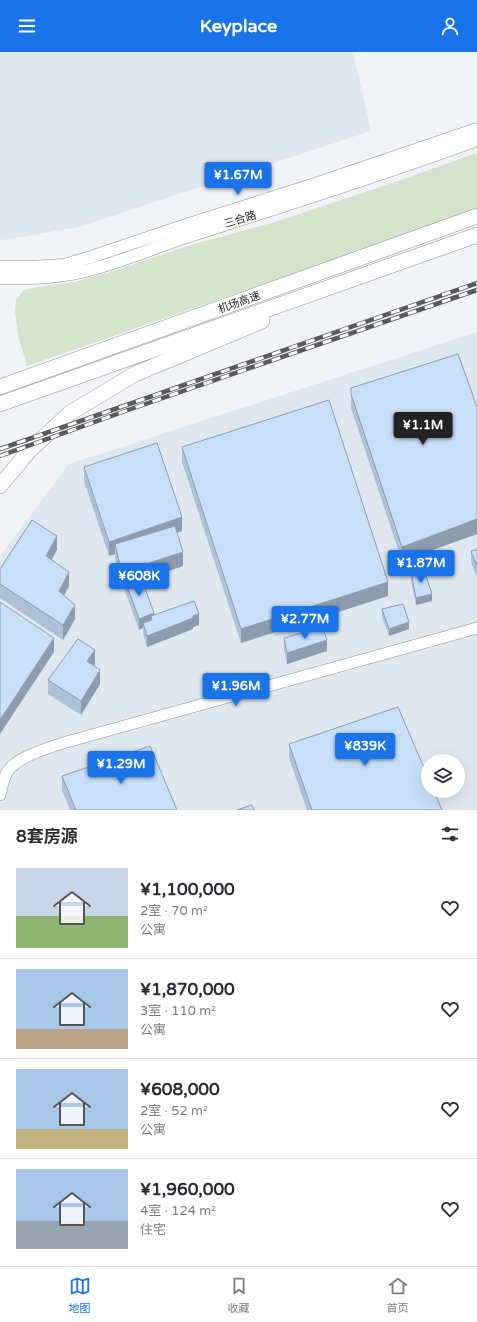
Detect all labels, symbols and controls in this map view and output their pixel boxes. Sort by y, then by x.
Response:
icon: menu [16,15,38,37]
text: Keyplace [200,15,277,37]
icon: person [439,15,461,37]
pin: ¥1.67M [205,162,271,196]
text: ¥1.67M [214,167,262,183]
street label: 三合路 [222,208,258,231]
street label: 机场高速 [216,289,262,316]
pin: ¥1.1M [395,412,451,446]
text: ¥1.1M [403,417,443,433]
pin: ¥1.87M [388,550,454,584]
text: ¥1.87M [397,555,445,571]
pin: ¥608K [111,563,167,597]
text: ¥608K [118,568,160,584]
pin: ¥2.77M [272,606,338,640]
text: ¥2.77M [281,611,329,627]
pin: ¥1.96M [203,673,269,707]
text: ¥1.96M [212,678,260,694]
pin: ¥839K [337,733,393,767]
text: ¥839K [344,738,386,754]
pin: ¥1.29M [88,751,154,785]
map controls [421,754,465,798]
button: layers [421,754,465,798]
text: ¥1.29M [97,756,145,772]
icon: filters [439,823,461,845]
text: 8套房源 [16,826,78,847]
text: ¥1,100,000 [140,879,235,900]
icon: home [48,884,96,932]
icon: heart [439,897,461,919]
text: 2室 · 70 m² [140,903,208,919]
text: 公寓 [140,922,166,938]
text: ¥1,870,000 [140,979,235,1000]
icon: home [48,985,96,1033]
icon: heart [439,998,461,1020]
text: 3室 · 110 m² [140,1003,216,1019]
text: 公寓 [140,1022,166,1038]
text: ¥608,000 [140,1079,220,1100]
icon: home [48,1085,96,1133]
icon: heart [439,1098,461,1120]
text: 2室 · 52 m² [140,1103,208,1119]
text: 公寓 [140,1122,166,1138]
text: ¥1,960,000 [140,1179,235,1200]
icon: home [48,1185,96,1233]
icon: heart [439,1198,461,1220]
text: 4室 · 124 m² [140,1203,216,1219]
text: 住宅 [140,1222,166,1238]
tab: 地图 [69,1275,91,1315]
tab: 收藏 [228,1275,250,1315]
tab: 首页 [387,1275,409,1315]

